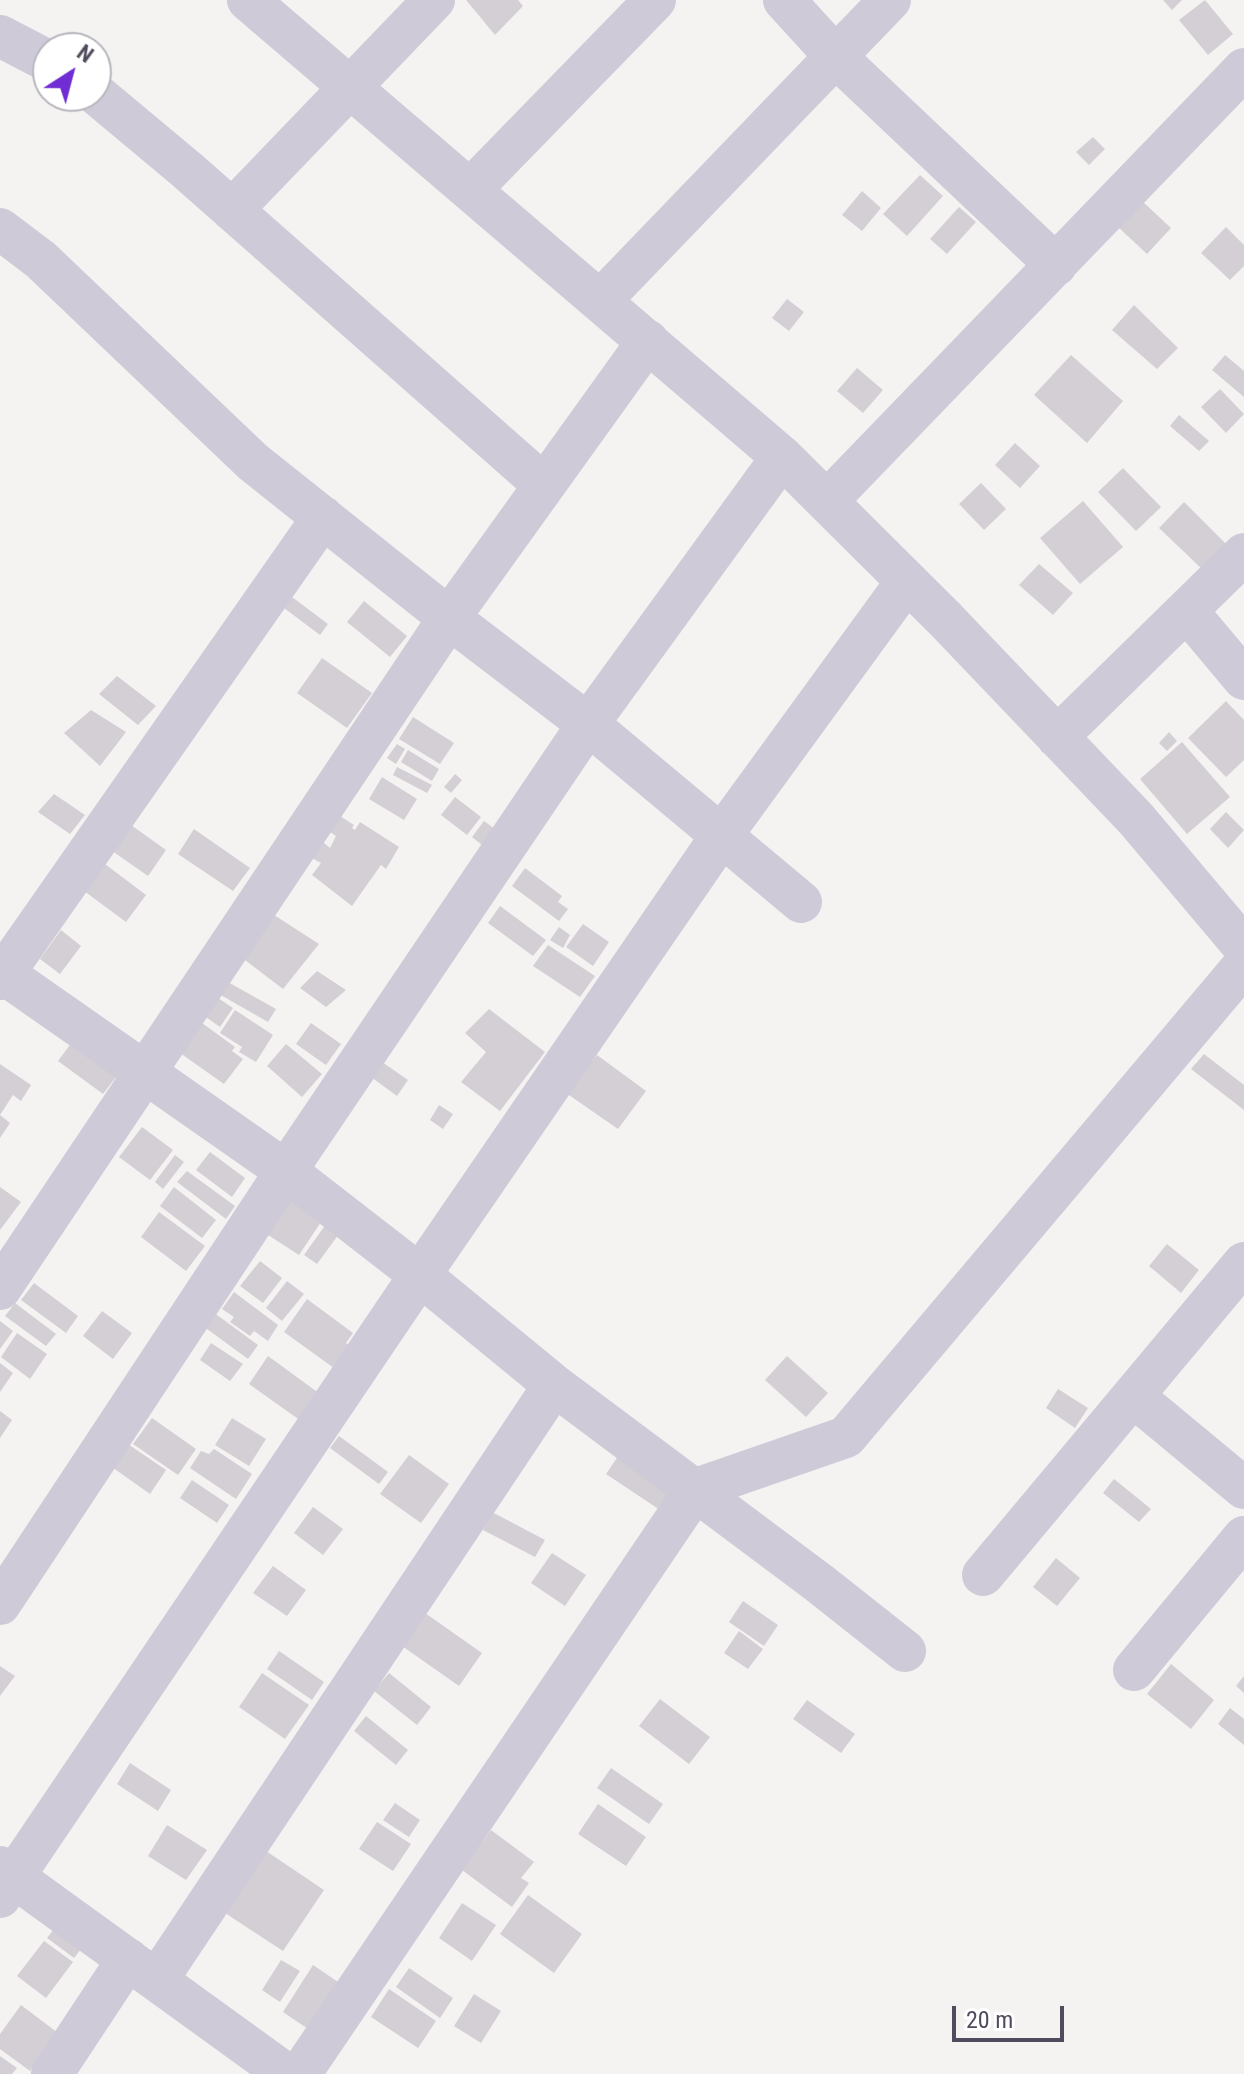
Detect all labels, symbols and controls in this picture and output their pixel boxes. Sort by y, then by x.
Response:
north arrow [32,32,112,112]
text: N [72,40,98,68]
scale bar [956,1990,1068,2040]
text: 20 m [966,2006,1013,2034]

